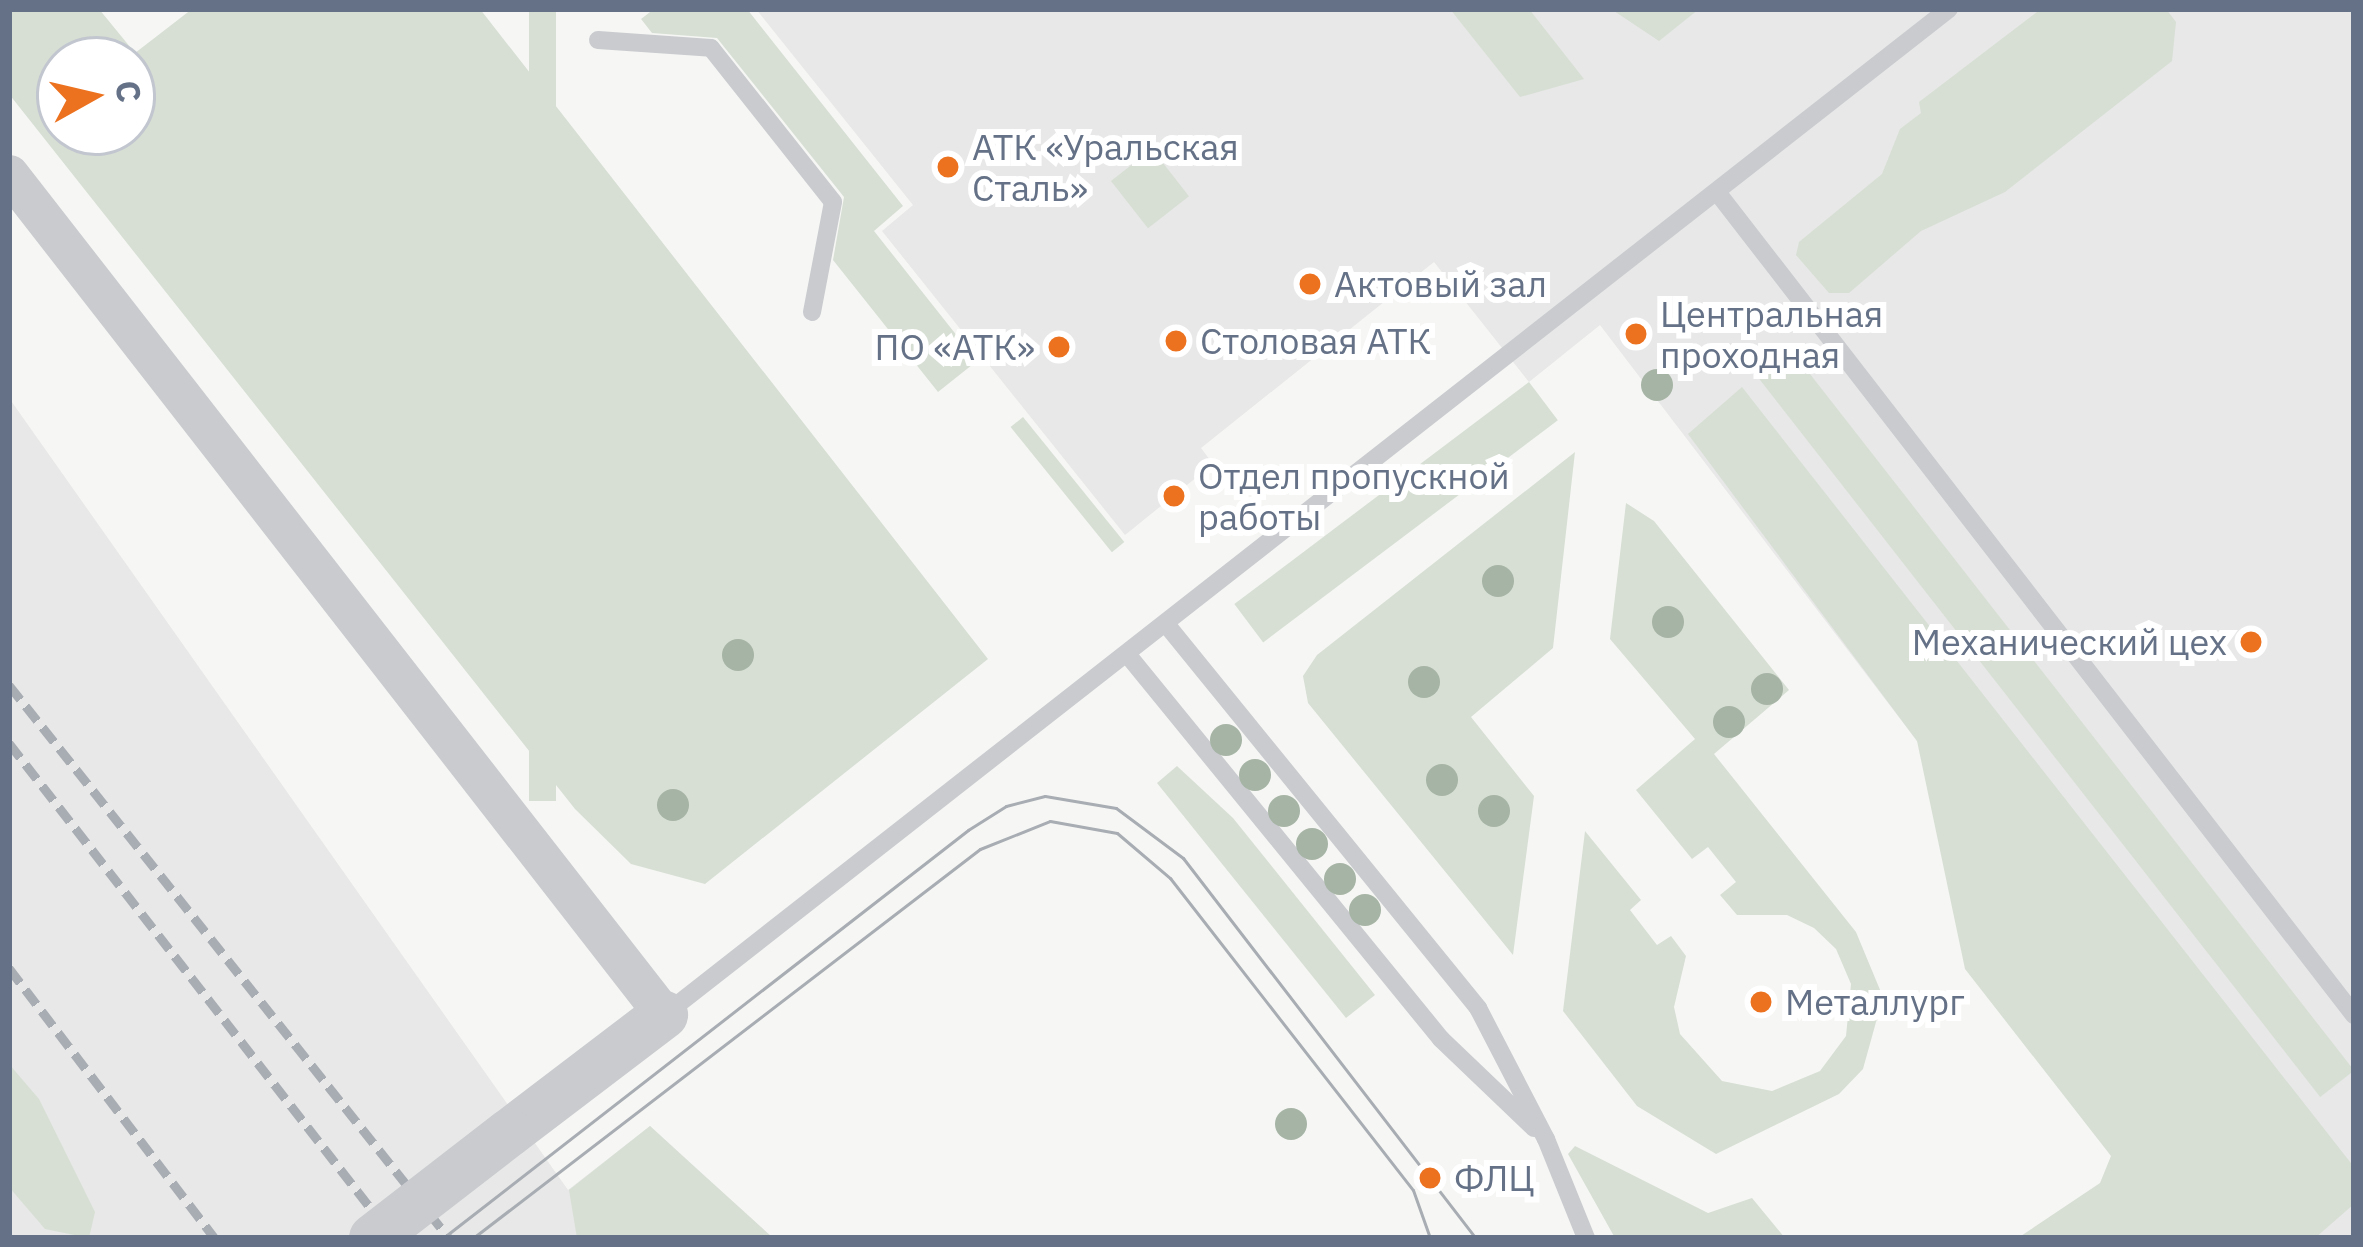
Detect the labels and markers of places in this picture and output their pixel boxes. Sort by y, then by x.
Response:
place label: АТК «Уральская Сталь» [972,124,1239,209]
marker: АТК «Уральская Сталь» [935,154,961,180]
place label: Актовый зал [1334,262,1547,306]
marker: Актовый зал [1297,271,1323,297]
place label: Центральная проходная [1660,291,1883,376]
place label: Столовая АТК [1200,319,1431,363]
marker: Центральная проходная [1623,321,1649,347]
place label: ПО «АТК» [875,325,1035,369]
marker: Столовая АТК [1163,328,1189,354]
marker: ПО «АТК» [1046,334,1072,360]
place label: Отдел пропускной работы [1198,453,1510,538]
marker: Отдел пропускной работы [1161,483,1187,509]
place label: Механический цех [1912,620,2227,664]
marker: Механический цех [2238,629,2264,655]
place label: Металлург [1785,980,1965,1024]
marker: Металлург [1748,989,1774,1015]
place label: ФЛЦ [1454,1156,1535,1200]
marker: ФЛЦ [1417,1165,1443,1191]

